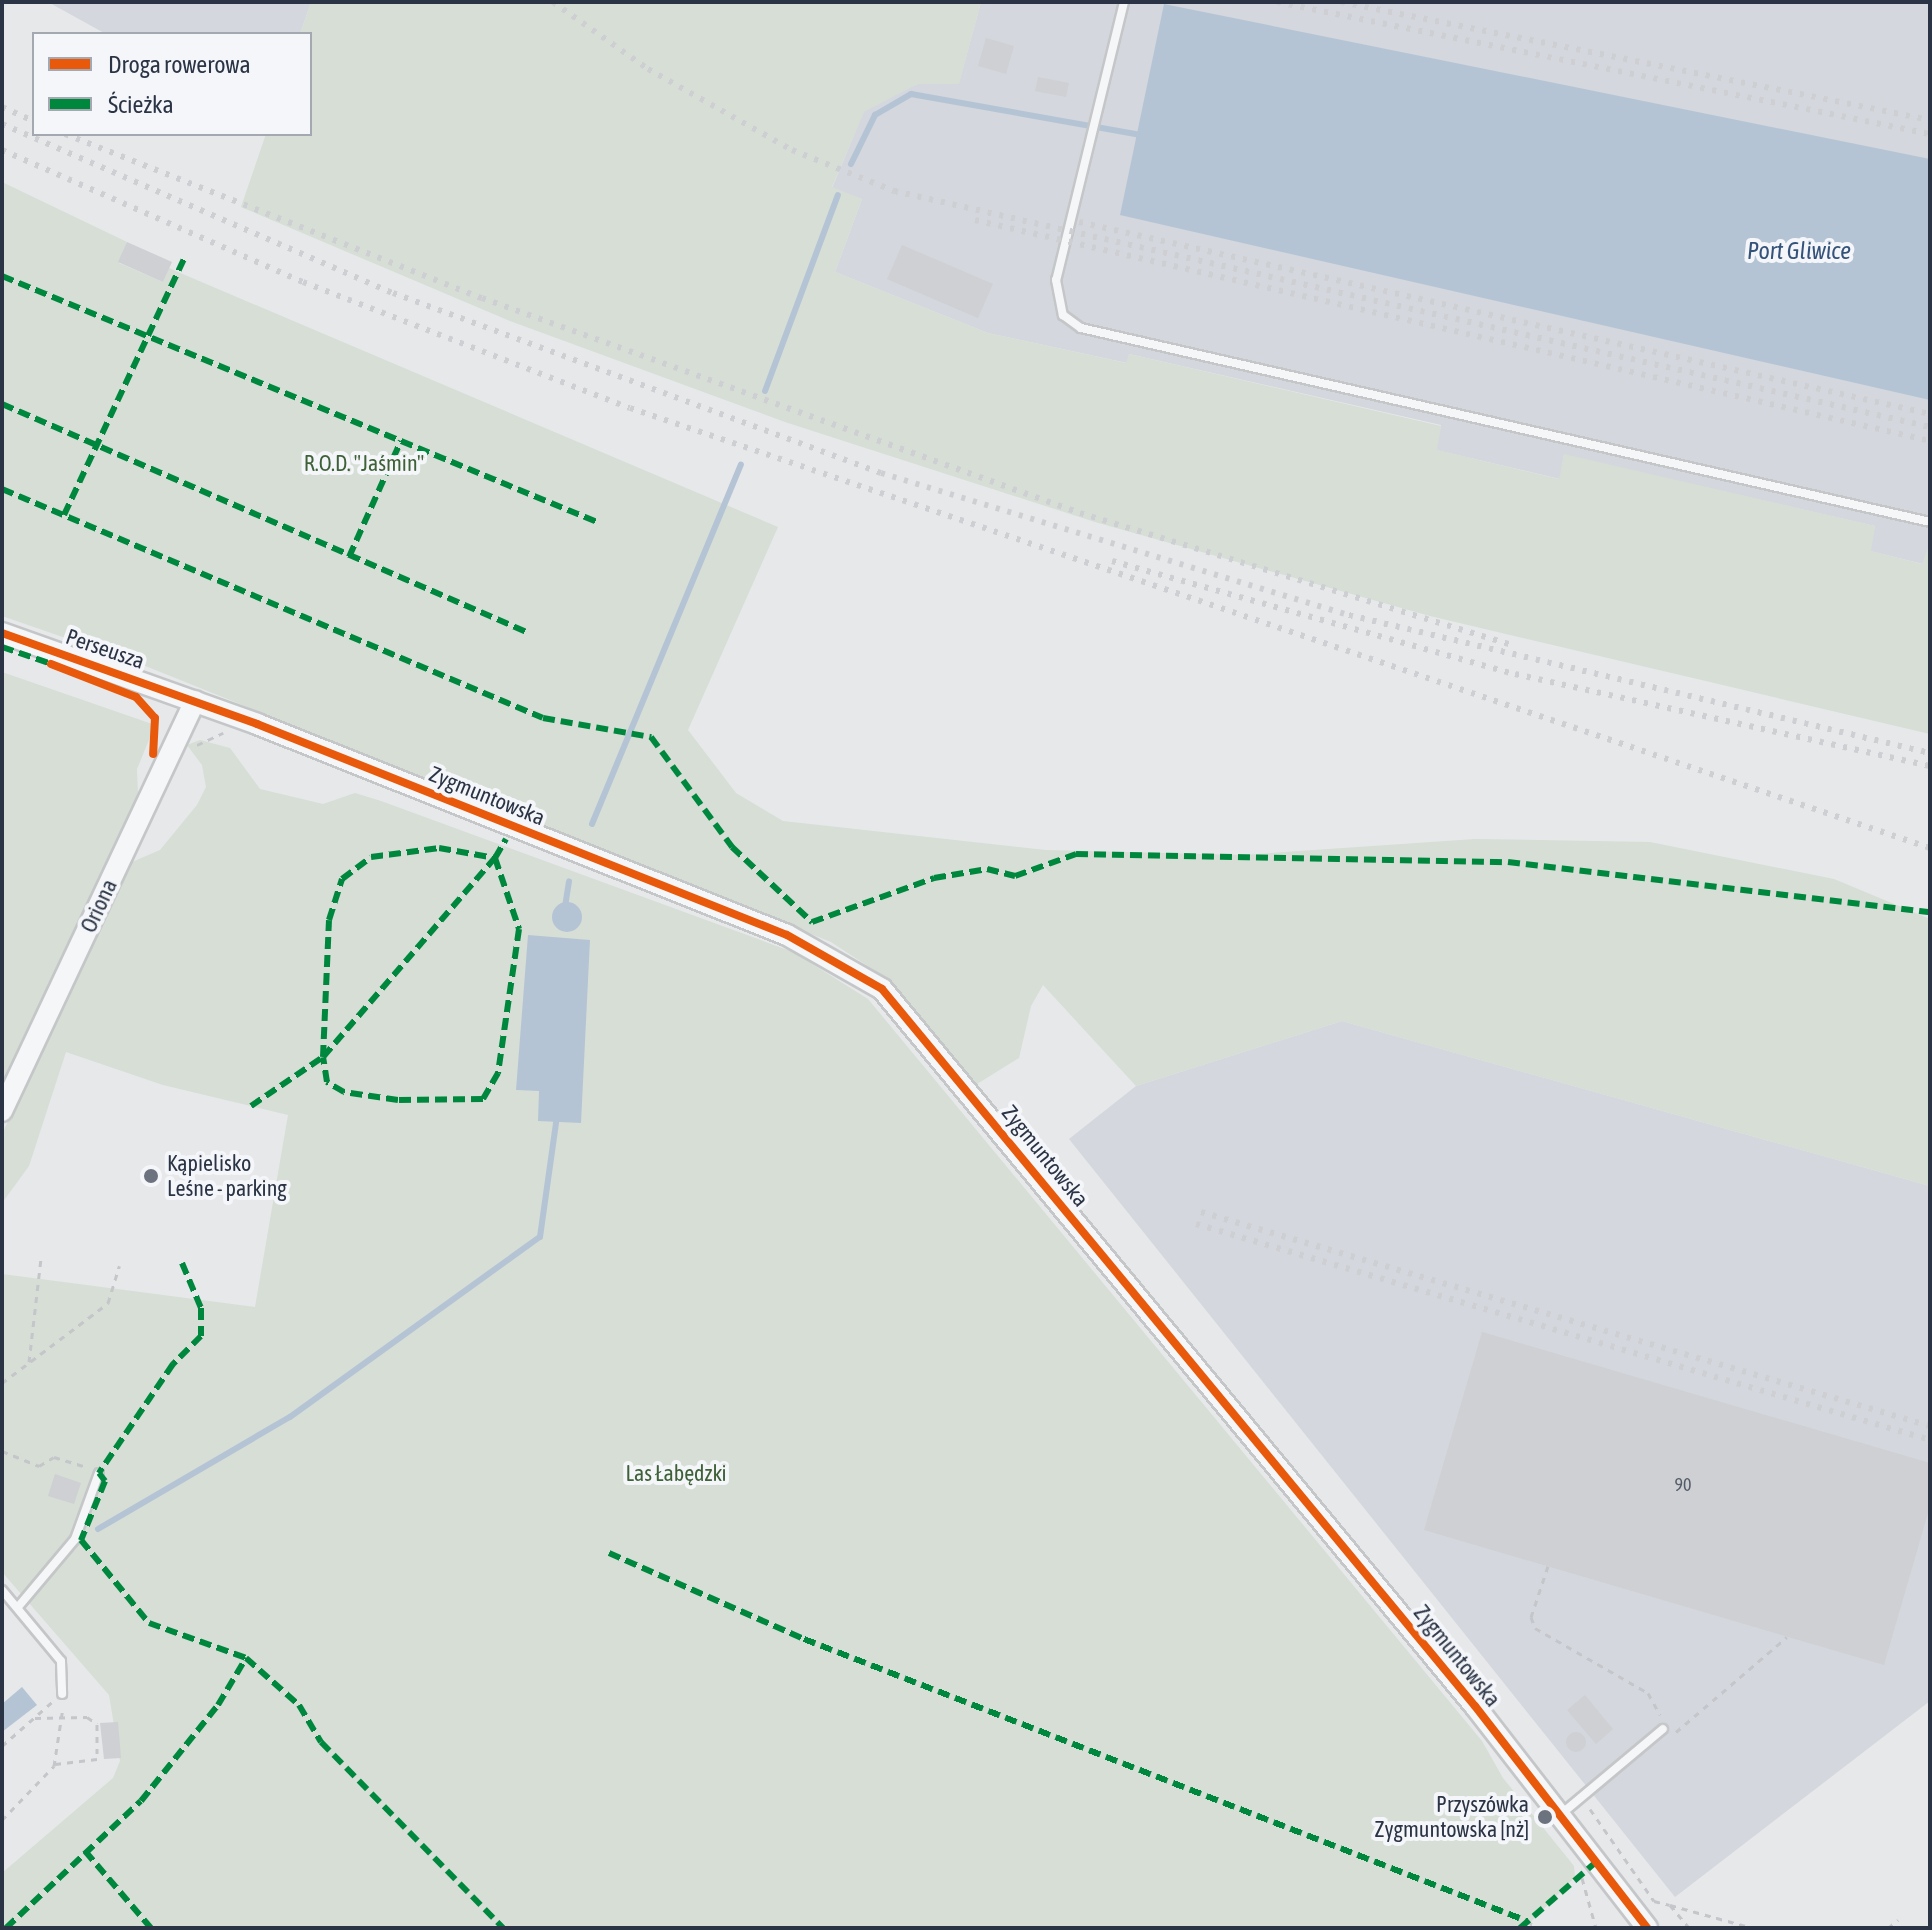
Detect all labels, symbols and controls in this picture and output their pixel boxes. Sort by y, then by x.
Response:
legend [32,32,312,136]
text: Droga rowerowa [108,51,251,78]
text: Ścieżka [108,91,174,118]
water label: Port Gliwice [1747,237,1851,265]
park label: R.O.D. "Jaśmin" [304,451,424,477]
street label: Perseusza [62,623,148,675]
street label: Zygmuntowska [425,761,549,831]
street label: Oriona [75,875,123,937]
street label: Zygmuntowska [996,1100,1094,1212]
place label: Kąpielisko Leśne - parking [167,1150,287,1202]
marker: Kąpielisko Leśne - parking [142,1167,160,1185]
park label: Las Łabędzki [625,1461,727,1487]
house number: 90 [1675,1474,1691,1496]
street label: Zygmuntowska [1408,1600,1506,1712]
place label: Przyszówka Zygmuntowska [nż] [1375,1791,1529,1842]
marker: Przyszówka Zygmuntowska [nż] [1536,1808,1554,1826]

